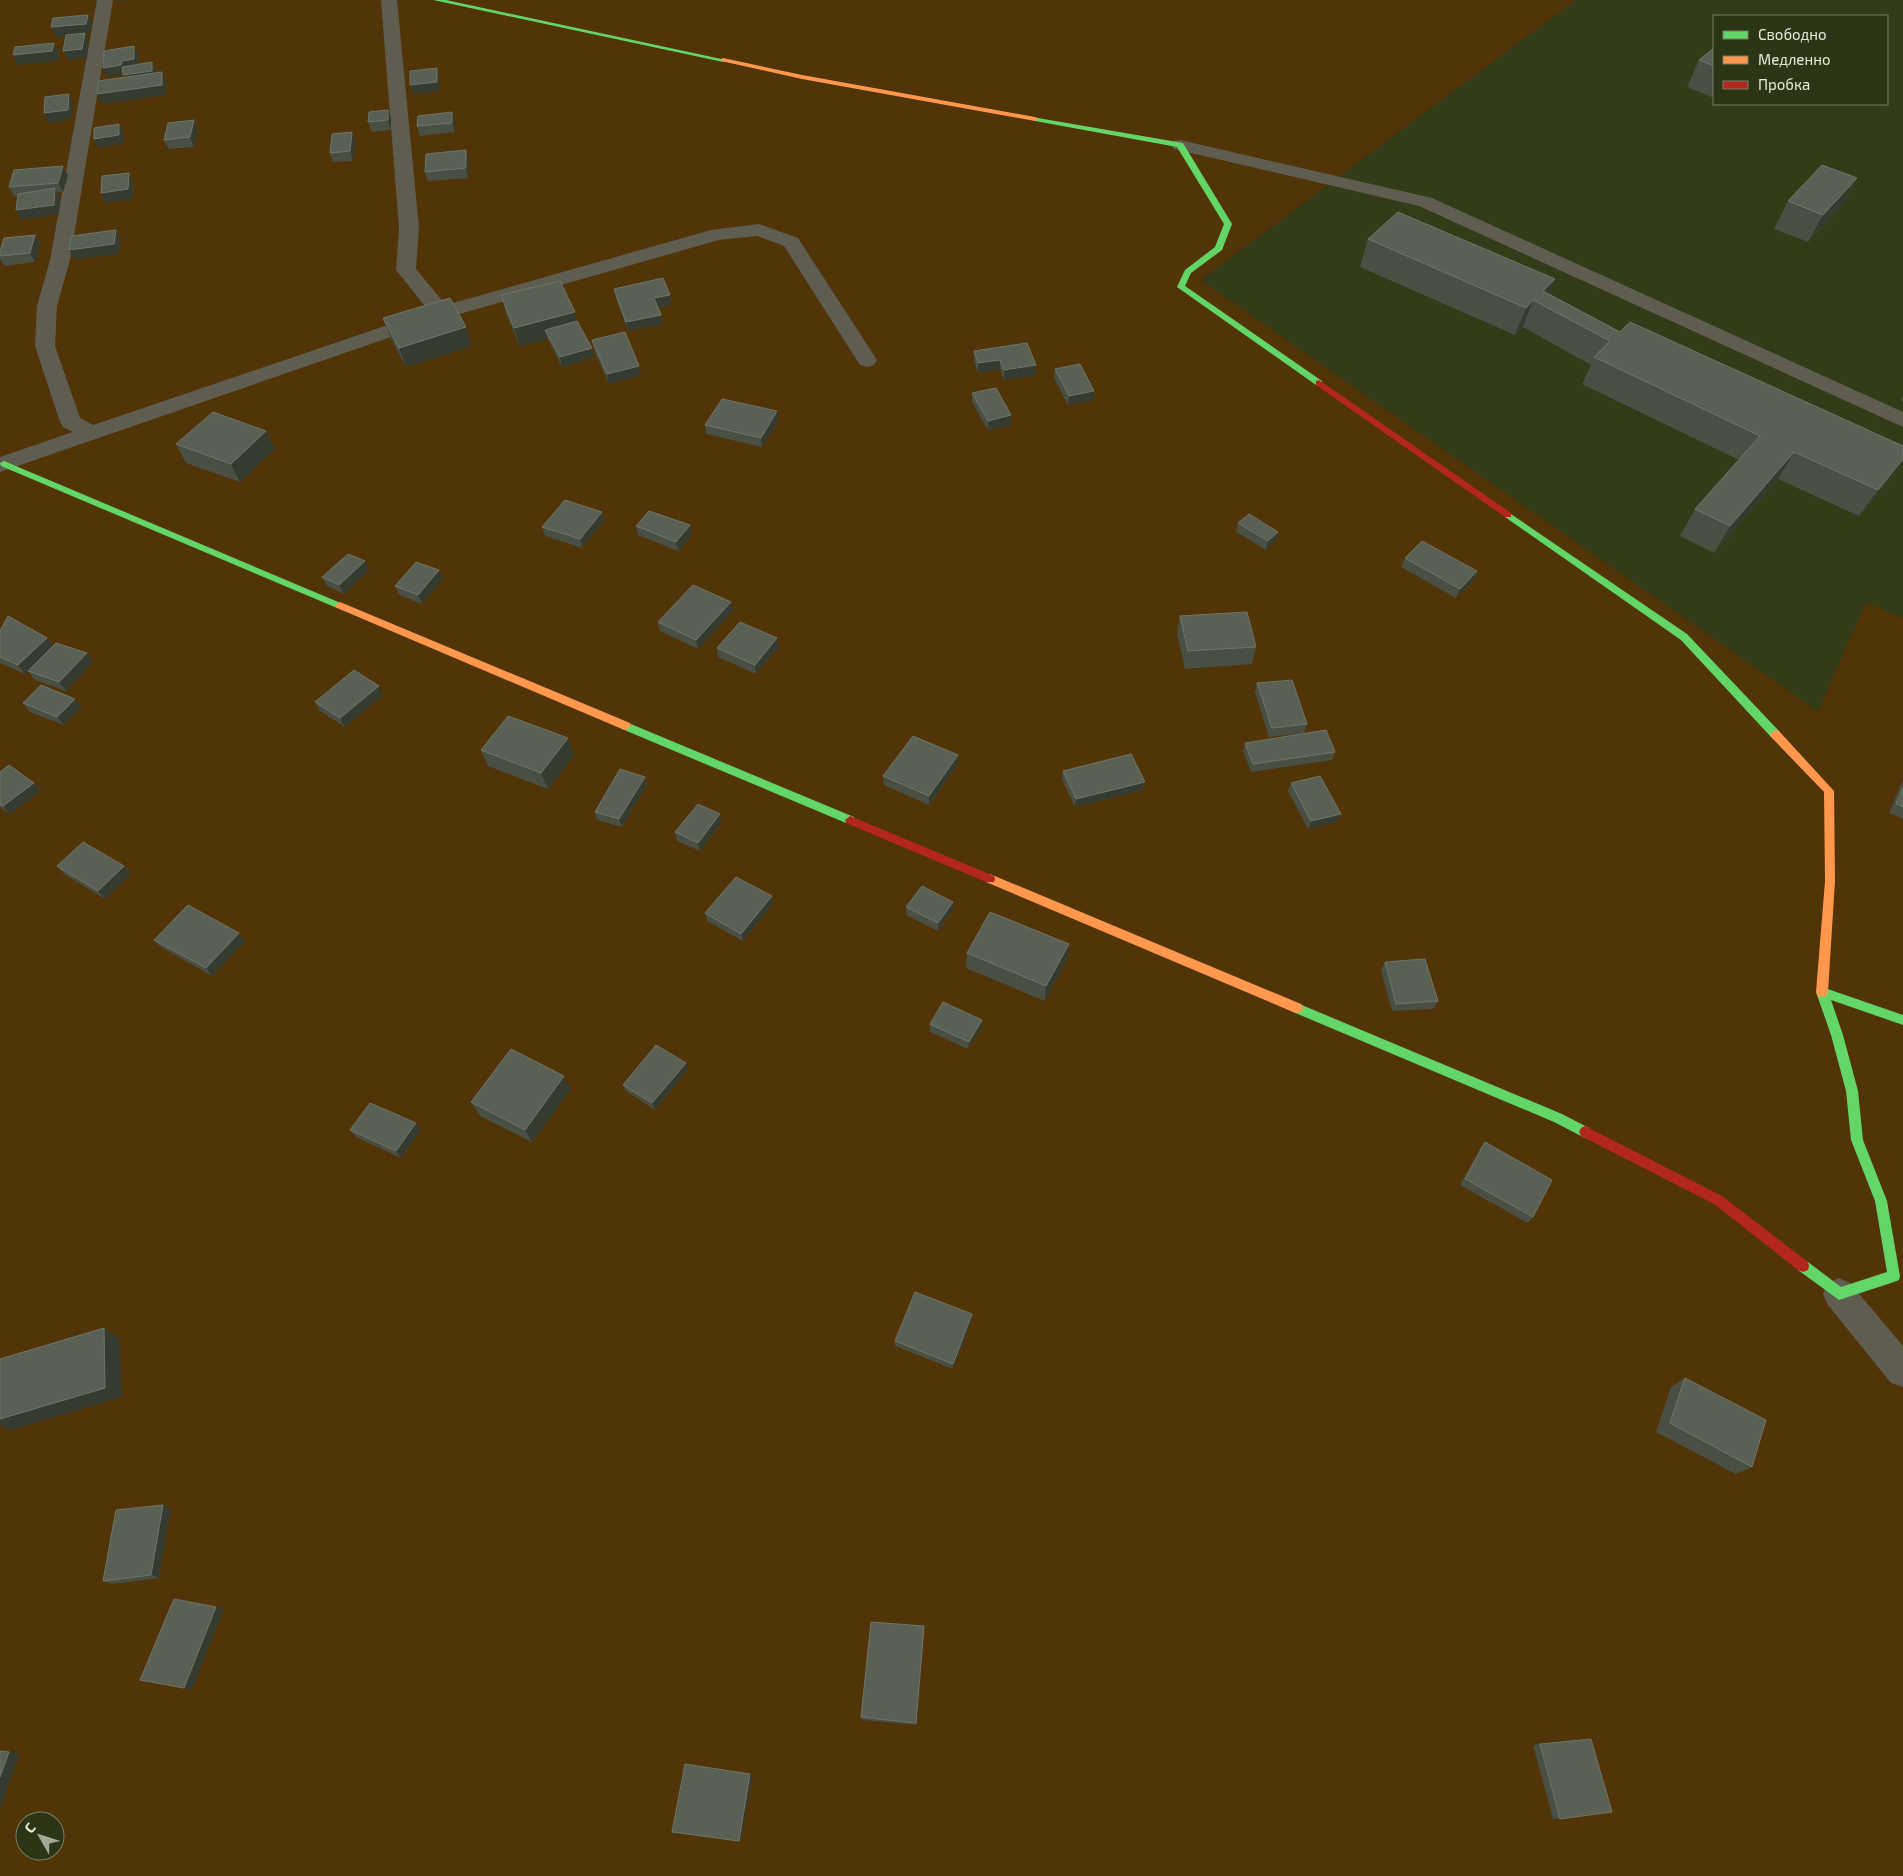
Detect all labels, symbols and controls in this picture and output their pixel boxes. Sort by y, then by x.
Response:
legend [1713,15,1888,105]
text: Свободно [1758,25,1827,43]
text: Медленно [1758,50,1831,68]
text: Пробка [1758,75,1810,93]
north arrow [15,1811,65,1861]
text: С [20,1819,39,1836]

